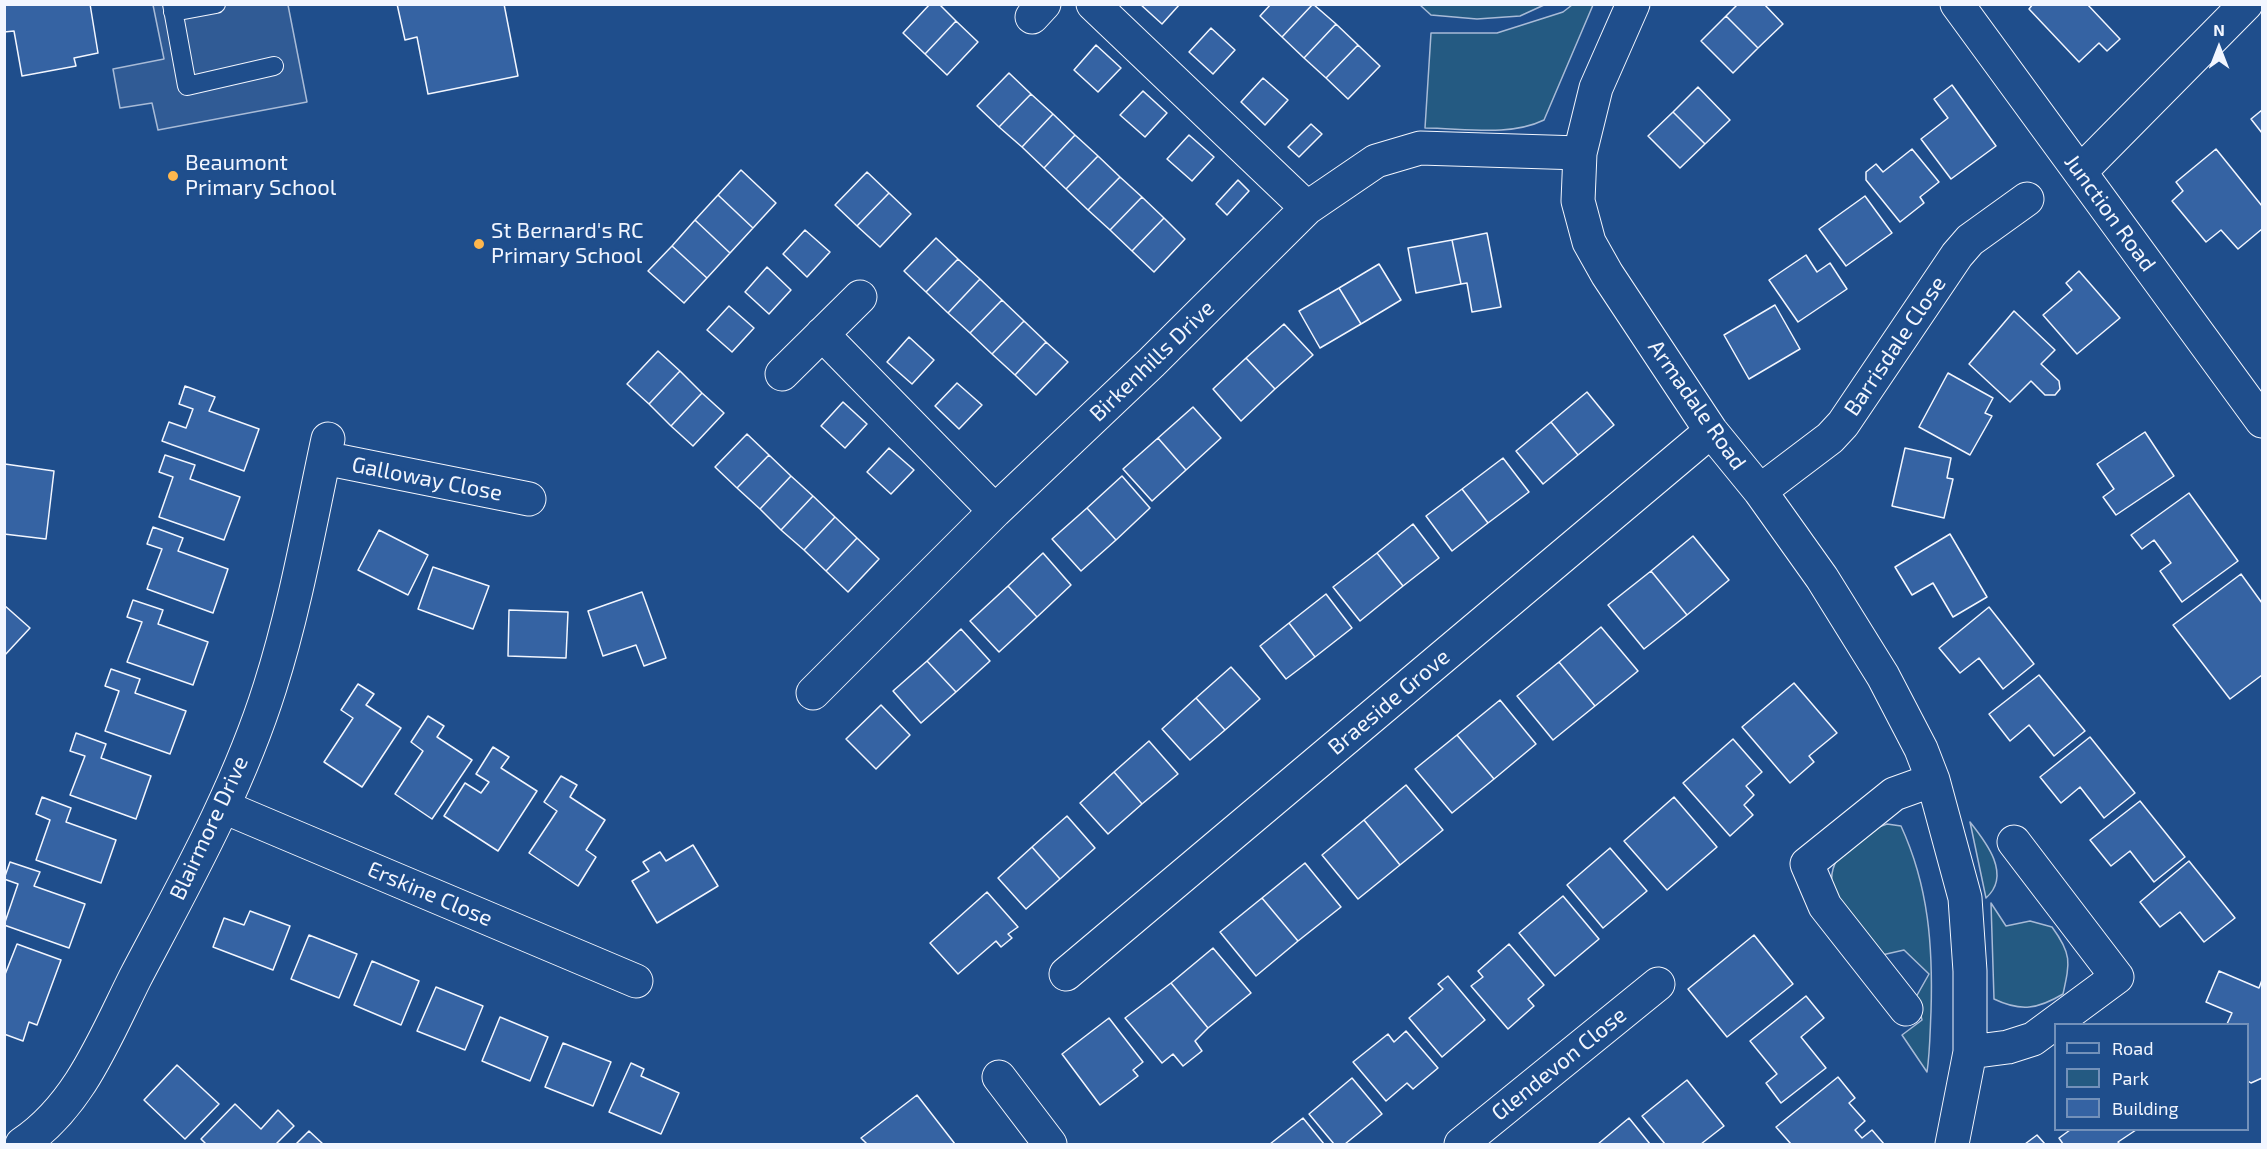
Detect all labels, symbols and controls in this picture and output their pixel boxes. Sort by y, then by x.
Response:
north arrow [2189,18,2249,78]
text: N [2213,20,2225,39]
street label: Junction Road [2059,149,2161,277]
place label: Beaumont Primary School [185,150,336,202]
marker: Beaumont Primary School [166,169,180,183]
place label: St Bernard's RC Primary School [491,218,644,270]
marker: St Bernard's RC Primary School [472,237,486,251]
street label: Barrisdale Close [1839,271,1951,421]
street label: Birkenhills Drive [1084,295,1220,427]
street label: Armadale Road [1642,335,1752,475]
street label: Galloway Close [350,451,504,507]
street label: Braeside Grove [1323,644,1455,760]
street label: Blairmore Drive [164,752,254,904]
street label: Erskine Close [364,856,496,932]
street label: Glendevon Close [1486,1002,1632,1126]
legend [2054,1023,2249,1131]
text: Road [2112,1037,2153,1059]
text: Park [2112,1067,2149,1089]
text: Building [2112,1097,2179,1119]

